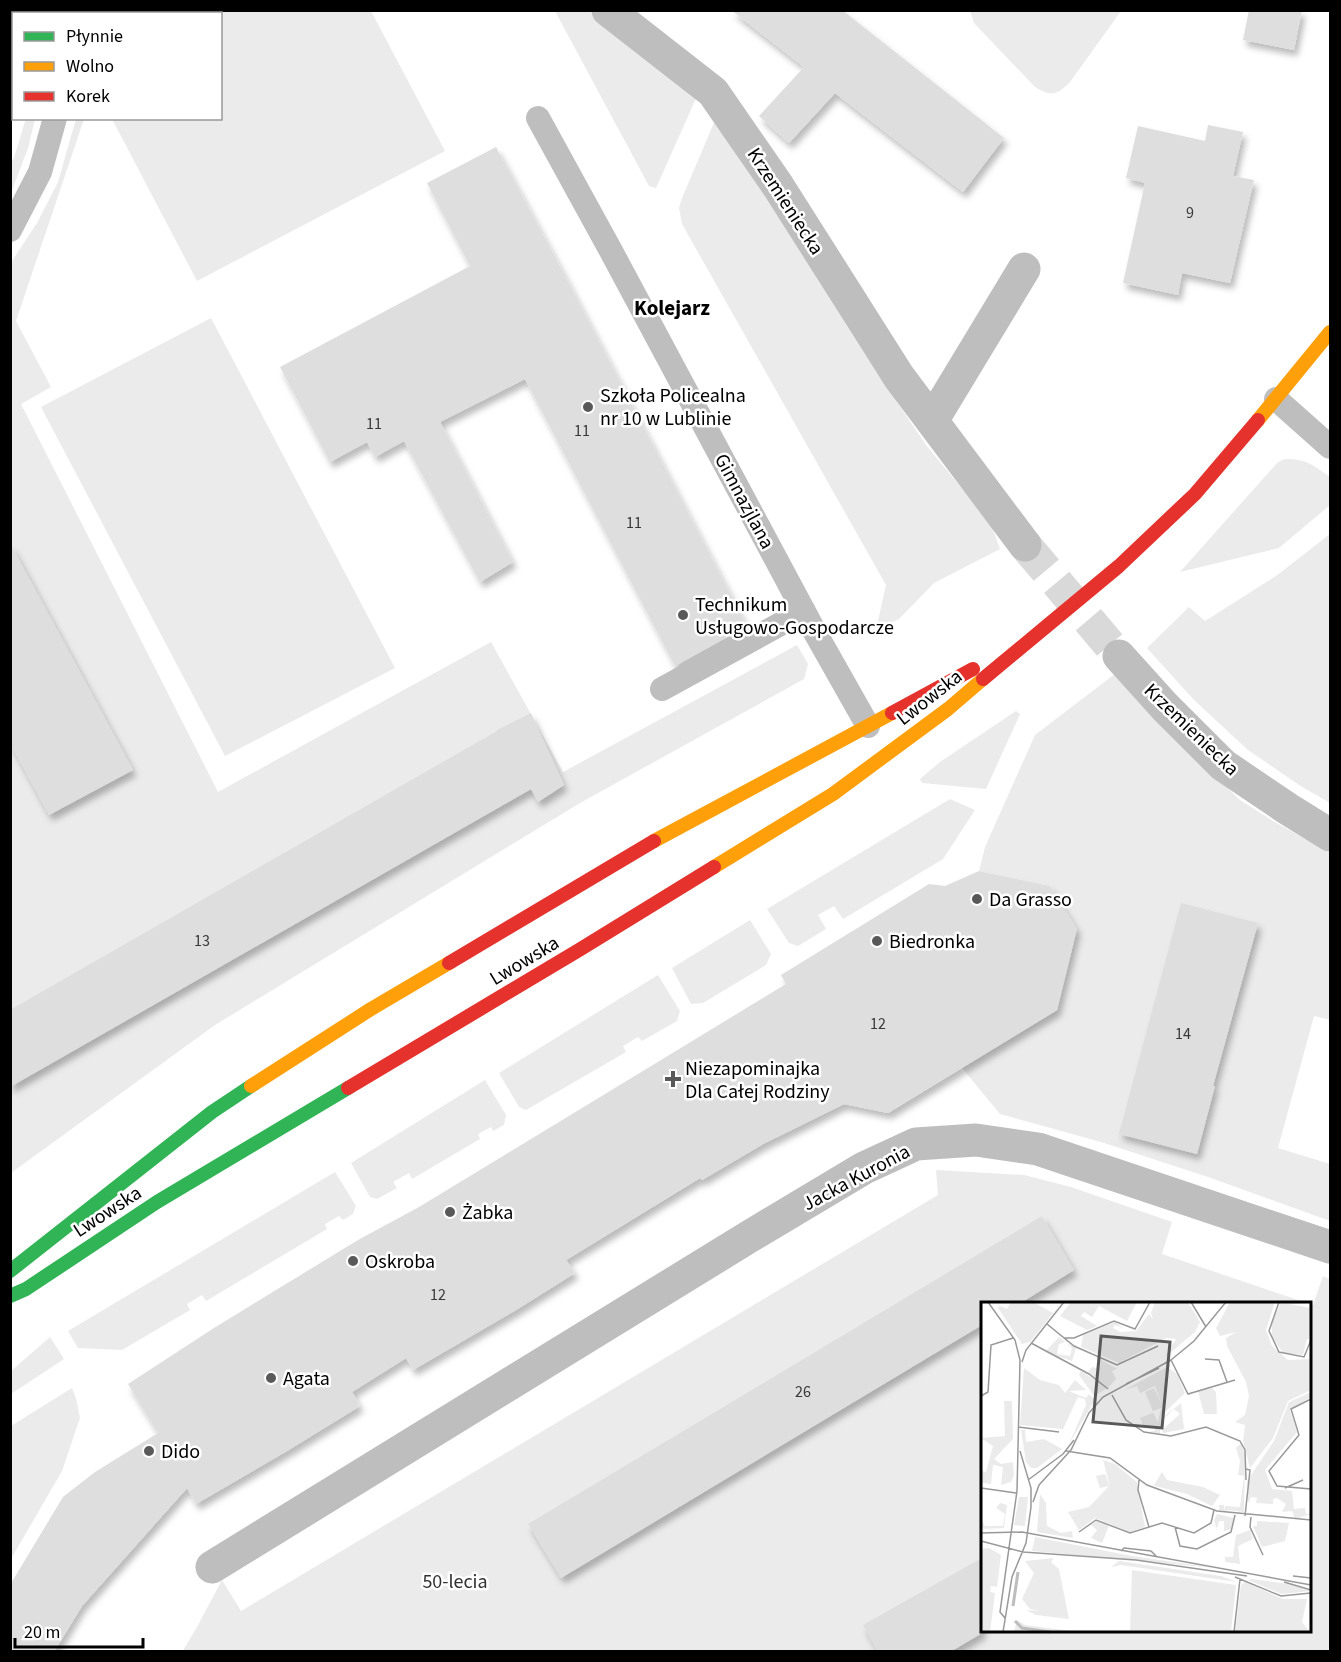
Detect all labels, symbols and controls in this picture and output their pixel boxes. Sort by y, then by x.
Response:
legend [12,12,222,120]
text: Płynnie [66,24,123,49]
text: Wolno [66,54,114,79]
text: Korek [66,84,110,109]
street label: Krzemieniecka [740,142,830,261]
house number: 9 [1186,202,1194,224]
district label: Kolejarz [634,293,710,323]
place label: Szkoła Policealna nr 10 w Lublinie [600,382,746,433]
marker: Szkoła Policealna nr 10 w Lublinie [581,400,595,414]
house number: 11 [366,413,382,435]
house number: 11 [574,420,590,442]
street label: Gimnazjlana [707,449,781,554]
house number: 11 [626,512,642,534]
place label: Technikum Usługowo-Gospodarcze [695,591,894,642]
marker: Technikum Usługowo-Gospodarcze [676,608,690,622]
street label: Lwowska [891,663,968,732]
street label: Krzemieniecka [1137,677,1245,782]
place label: Da Grasso [989,886,1072,914]
marker: Da Grasso [970,892,984,906]
place label: Biedronka [889,928,975,956]
street label: Lwowska [484,929,565,993]
house number: 13 [194,930,210,952]
marker: Biedronka [870,934,884,948]
house number: 12 [870,1013,886,1035]
house number: 14 [1175,1023,1191,1045]
place label: Niezapominajka Dla Całej Rodziny [685,1055,830,1106]
marker: Niezapominajka Dla Całej Rodziny [666,1072,680,1086]
street label: Jacka Kuronia [798,1138,915,1218]
street label: Lwowska [68,1179,147,1244]
place label: Żabka [462,1199,513,1227]
marker: Żabka [443,1205,457,1219]
place label: Oskroba [365,1248,435,1276]
marker: Oskroba [346,1254,360,1268]
house number: 12 [430,1284,446,1306]
inset map [981,1302,1311,1632]
place label: Agata [283,1365,330,1393]
marker: Agata [264,1371,278,1385]
house number: 26 [795,1381,811,1403]
place label: Dido [161,1438,200,1466]
marker: Dido [142,1444,156,1458]
park label: 50-lecia [422,1568,488,1596]
scale bar [15,1611,142,1649]
text: 20 m [24,1620,60,1645]

